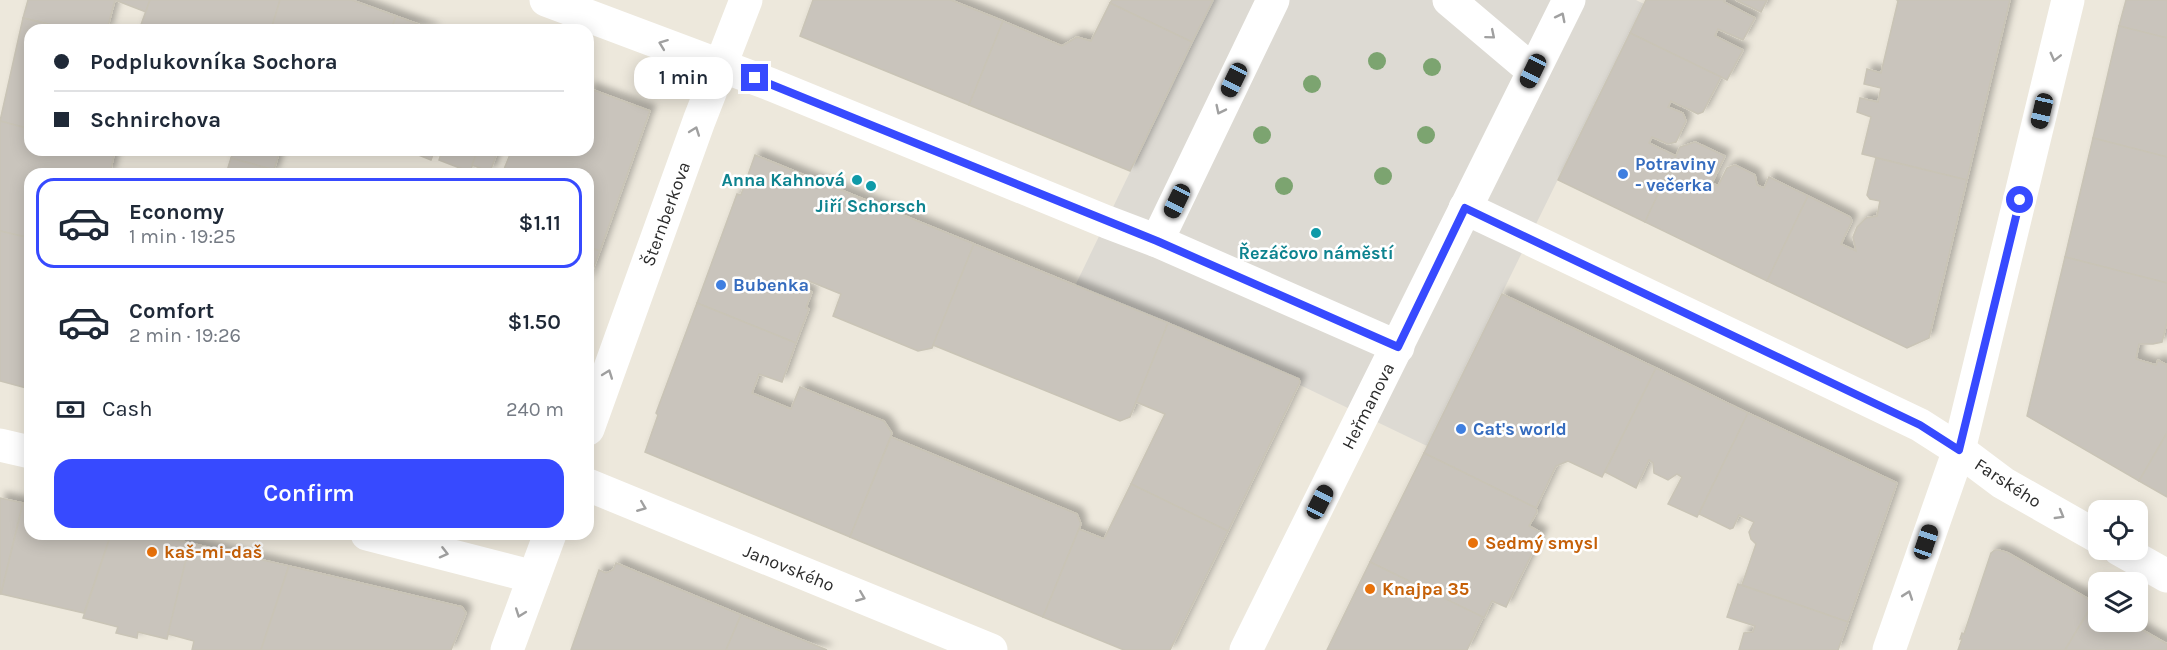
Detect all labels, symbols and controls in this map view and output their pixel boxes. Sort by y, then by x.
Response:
one-way arrow [1553,12,1565,23]
one-way arrow [1484,28,1495,39]
one-way arrow [658,39,669,51]
text: Podplukovníka Sochora [90,49,338,75]
car [1517,51,1549,91]
one-way arrow [2049,52,2062,62]
callout: 1 min [635,57,734,99]
car [1218,60,1250,100]
route end [741,64,768,91]
text: 1 min [659,66,708,89]
car [2029,91,2055,131]
one-way arrow [1216,103,1228,114]
text: Schnirchova [90,107,221,133]
one-way arrow [688,126,701,137]
place label: Potraviny - večerka [1635,153,1716,196]
street label: Šternberkova [637,159,695,269]
marker: Potraviny - večerka [1616,167,1630,181]
place label: Anna Kahnová [721,169,845,191]
marker: Anna Kahnová [850,173,864,187]
marker: Jiří Schorsch [864,179,878,193]
car [1161,181,1193,221]
route start [2006,186,2033,213]
place label: Jiří Schorsch [815,195,927,217]
icon: car [57,196,111,250]
text: Economy [129,199,224,225]
text: $1.11 [519,210,561,236]
text: 1 min · 19:25 [129,225,236,248]
marker: Řezáčovo náměstí [1309,226,1323,240]
place label: Řezáčovo náměstí [1238,242,1395,264]
place label: Bubenka [733,274,809,296]
marker: Bubenka [714,278,728,292]
icon: car [57,295,111,349]
text: Comfort [129,298,214,324]
text: $1.50 [508,309,561,335]
text: 2 min · 19:26 [129,324,241,347]
street label: Heřmanova [1337,359,1399,453]
one-way arrow [600,369,613,379]
icon: cash [54,393,87,426]
text: Cash [102,396,152,422]
text: 240 m [506,398,564,421]
place label: Cat's world [1473,418,1567,440]
marker: Cat's world [1454,422,1468,436]
street label: Farského [1971,453,2045,513]
button: Confirm [54,459,564,528]
car [1304,482,1336,522]
one-way arrow [636,500,647,512]
map controls [2088,500,2148,632]
button: locate [2088,500,2148,560]
one-way arrow [2054,508,2065,520]
car [1912,522,1940,562]
place label: Sedmý smysl [1485,532,1598,554]
marker: Sedmý smysl [1466,536,1480,550]
street label: Janovského [740,540,838,596]
place label: kaš-mi-daš [164,541,262,563]
marker: kaš-mi-daš [145,545,159,559]
one-way arrow [439,545,449,558]
button: layers [2088,572,2148,632]
place label: Knajpa 35 [1382,578,1469,600]
marker: Knajpa 35 [1363,582,1377,596]
one-way arrow [855,590,866,602]
one-way arrow [1900,590,1913,601]
one-way arrow [515,607,528,618]

